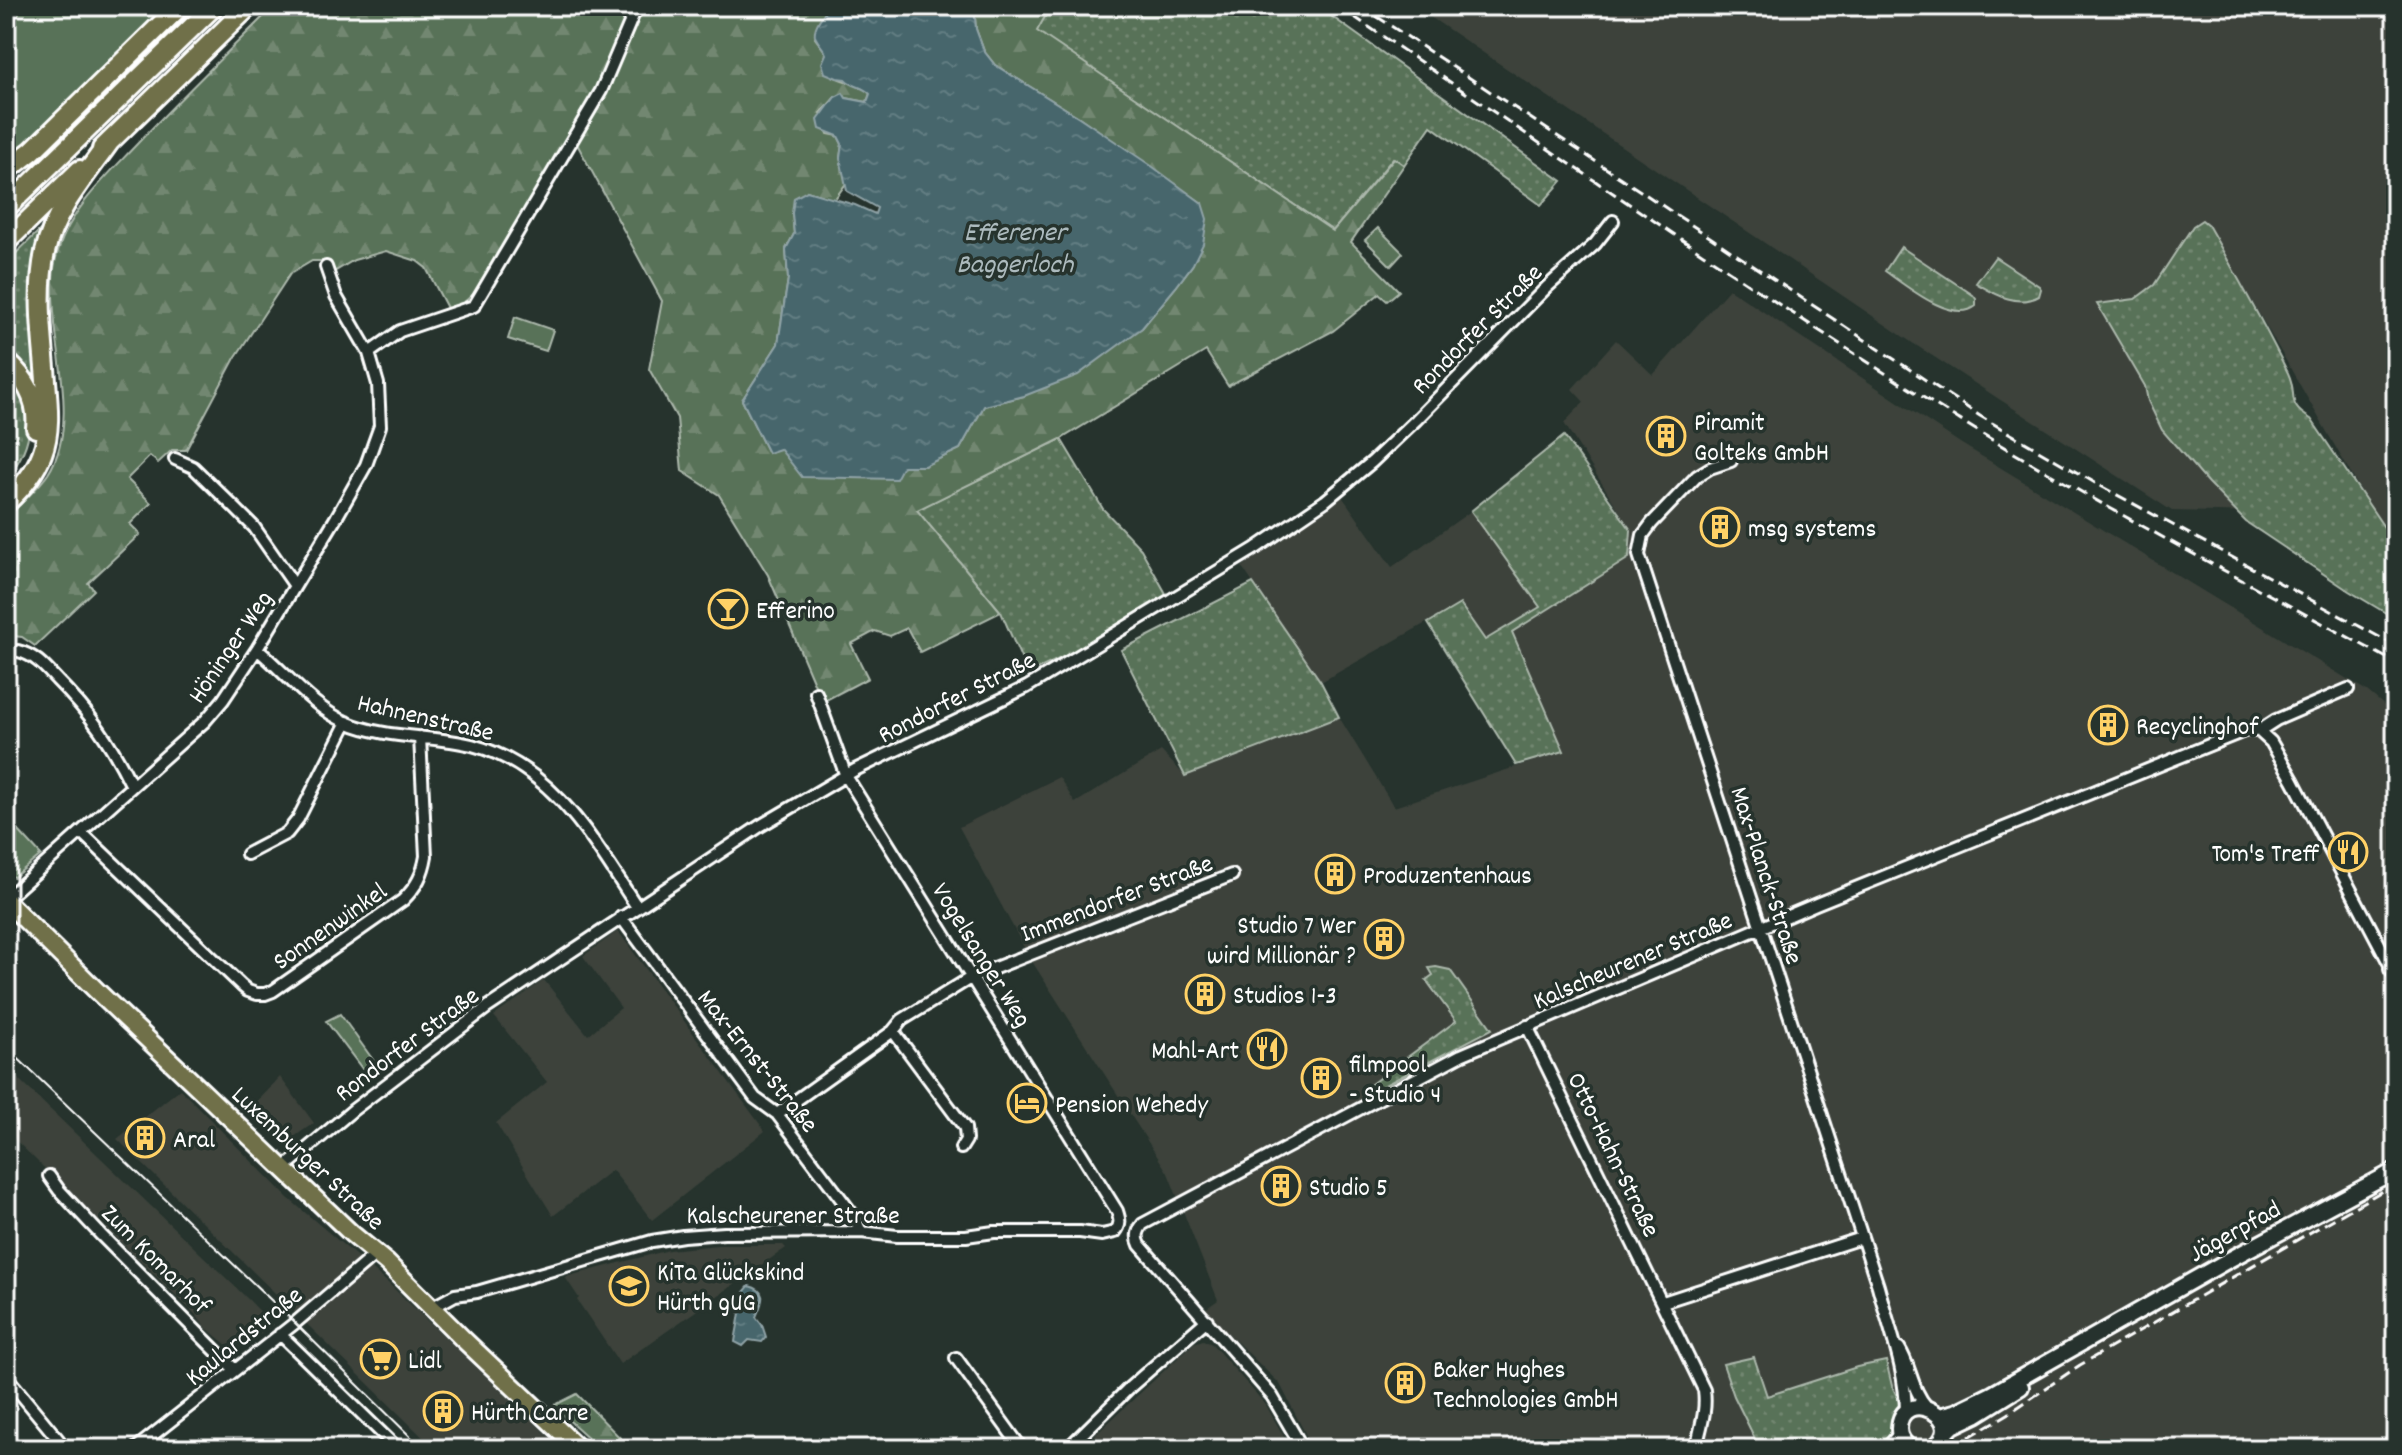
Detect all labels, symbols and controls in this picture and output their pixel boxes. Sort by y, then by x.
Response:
water label: Efferener Baggerloch [957,215,1075,287]
street label: Rondorfer Straße [1404,256,1553,405]
place label: Piramit Golteks GmbH [1694,406,1829,473]
building icon: Piramit Golteks GmbH [1645,415,1687,457]
building icon: msg systems [1699,506,1741,548]
place label: msg systems [1748,512,1876,549]
street label: Höninger Weg [180,584,284,712]
bar icon: Efferino [707,588,749,630]
place label: Efferino [756,594,835,631]
street label: Rondorfer Straße [872,643,1043,755]
street label: Hahnenstraße [353,686,497,753]
building icon: Recyclinghof [2087,704,2129,746]
place label: Recyclinghof [2136,710,2259,747]
street label: Max-Planck-Straße [1719,782,1811,970]
restaurant icon: Tom's Treff [2327,831,2369,873]
place label: Tom's Treff [2211,837,2320,874]
street label: Immendorfer Straße [1016,847,1219,954]
building icon: Produzentenhaus [1314,853,1356,895]
place label: Produzentenhaus [1363,859,1532,896]
street label: Sonnenwinkel [266,875,396,981]
street label: Vogelsanger Weg [921,876,1039,1035]
street label: Kalscheurener Straße [1528,904,1739,1021]
place label: Studio 7 Wer wird Millionär ? [1207,909,1356,976]
building icon: Studio 7 Wer wird Millionär ? [1363,918,1405,960]
building icon: Studios 1-3 [1184,973,1226,1015]
street label: Rondorfer Straße [328,979,488,1112]
place label: Studios 1-3 [1233,979,1337,1016]
street label: Max-Ernst-Straße [687,982,826,1142]
restaurant icon: Mahl-Art [1246,1028,1288,1070]
place label: Mahl-Art [1151,1034,1239,1071]
place label: filmpool - Studio 4 [1349,1048,1441,1115]
building icon: filmpool - Studio 4 [1300,1057,1342,1099]
street label: Otto-Hahn-Straße [1556,1067,1668,1244]
street label: Luxemburger Straße [222,1079,392,1241]
hotel icon: Pension Wehedy [1006,1082,1048,1124]
place label: Pension Wehedy [1055,1088,1208,1125]
building icon: Aral [124,1117,166,1159]
place label: Aral [173,1123,215,1160]
building icon: Studio 5 [1260,1165,1302,1207]
place label: Studio 5 [1309,1171,1388,1208]
street label: Jägerpfad [2183,1193,2289,1274]
street label: Zum Komarhof [91,1197,219,1325]
street label: Kalscheurener Straße [686,1199,900,1236]
place label: KiTa Glückskind Hürth gUG [657,1256,805,1323]
school or university icon: KiTa Glückskind Hürth gUG [608,1265,650,1307]
street label: Kaulardstraße [178,1279,312,1397]
supermarket icon: Lidl [359,1338,401,1380]
place label: Lidl [408,1344,442,1381]
place label: Baker Hughes Technologies GmbH [1433,1353,1619,1420]
building icon: Baker Hughes Technologies GmbH [1384,1362,1426,1404]
building icon: Hürth Carre [422,1390,464,1432]
place label: Hürth Carre [471,1396,588,1433]

